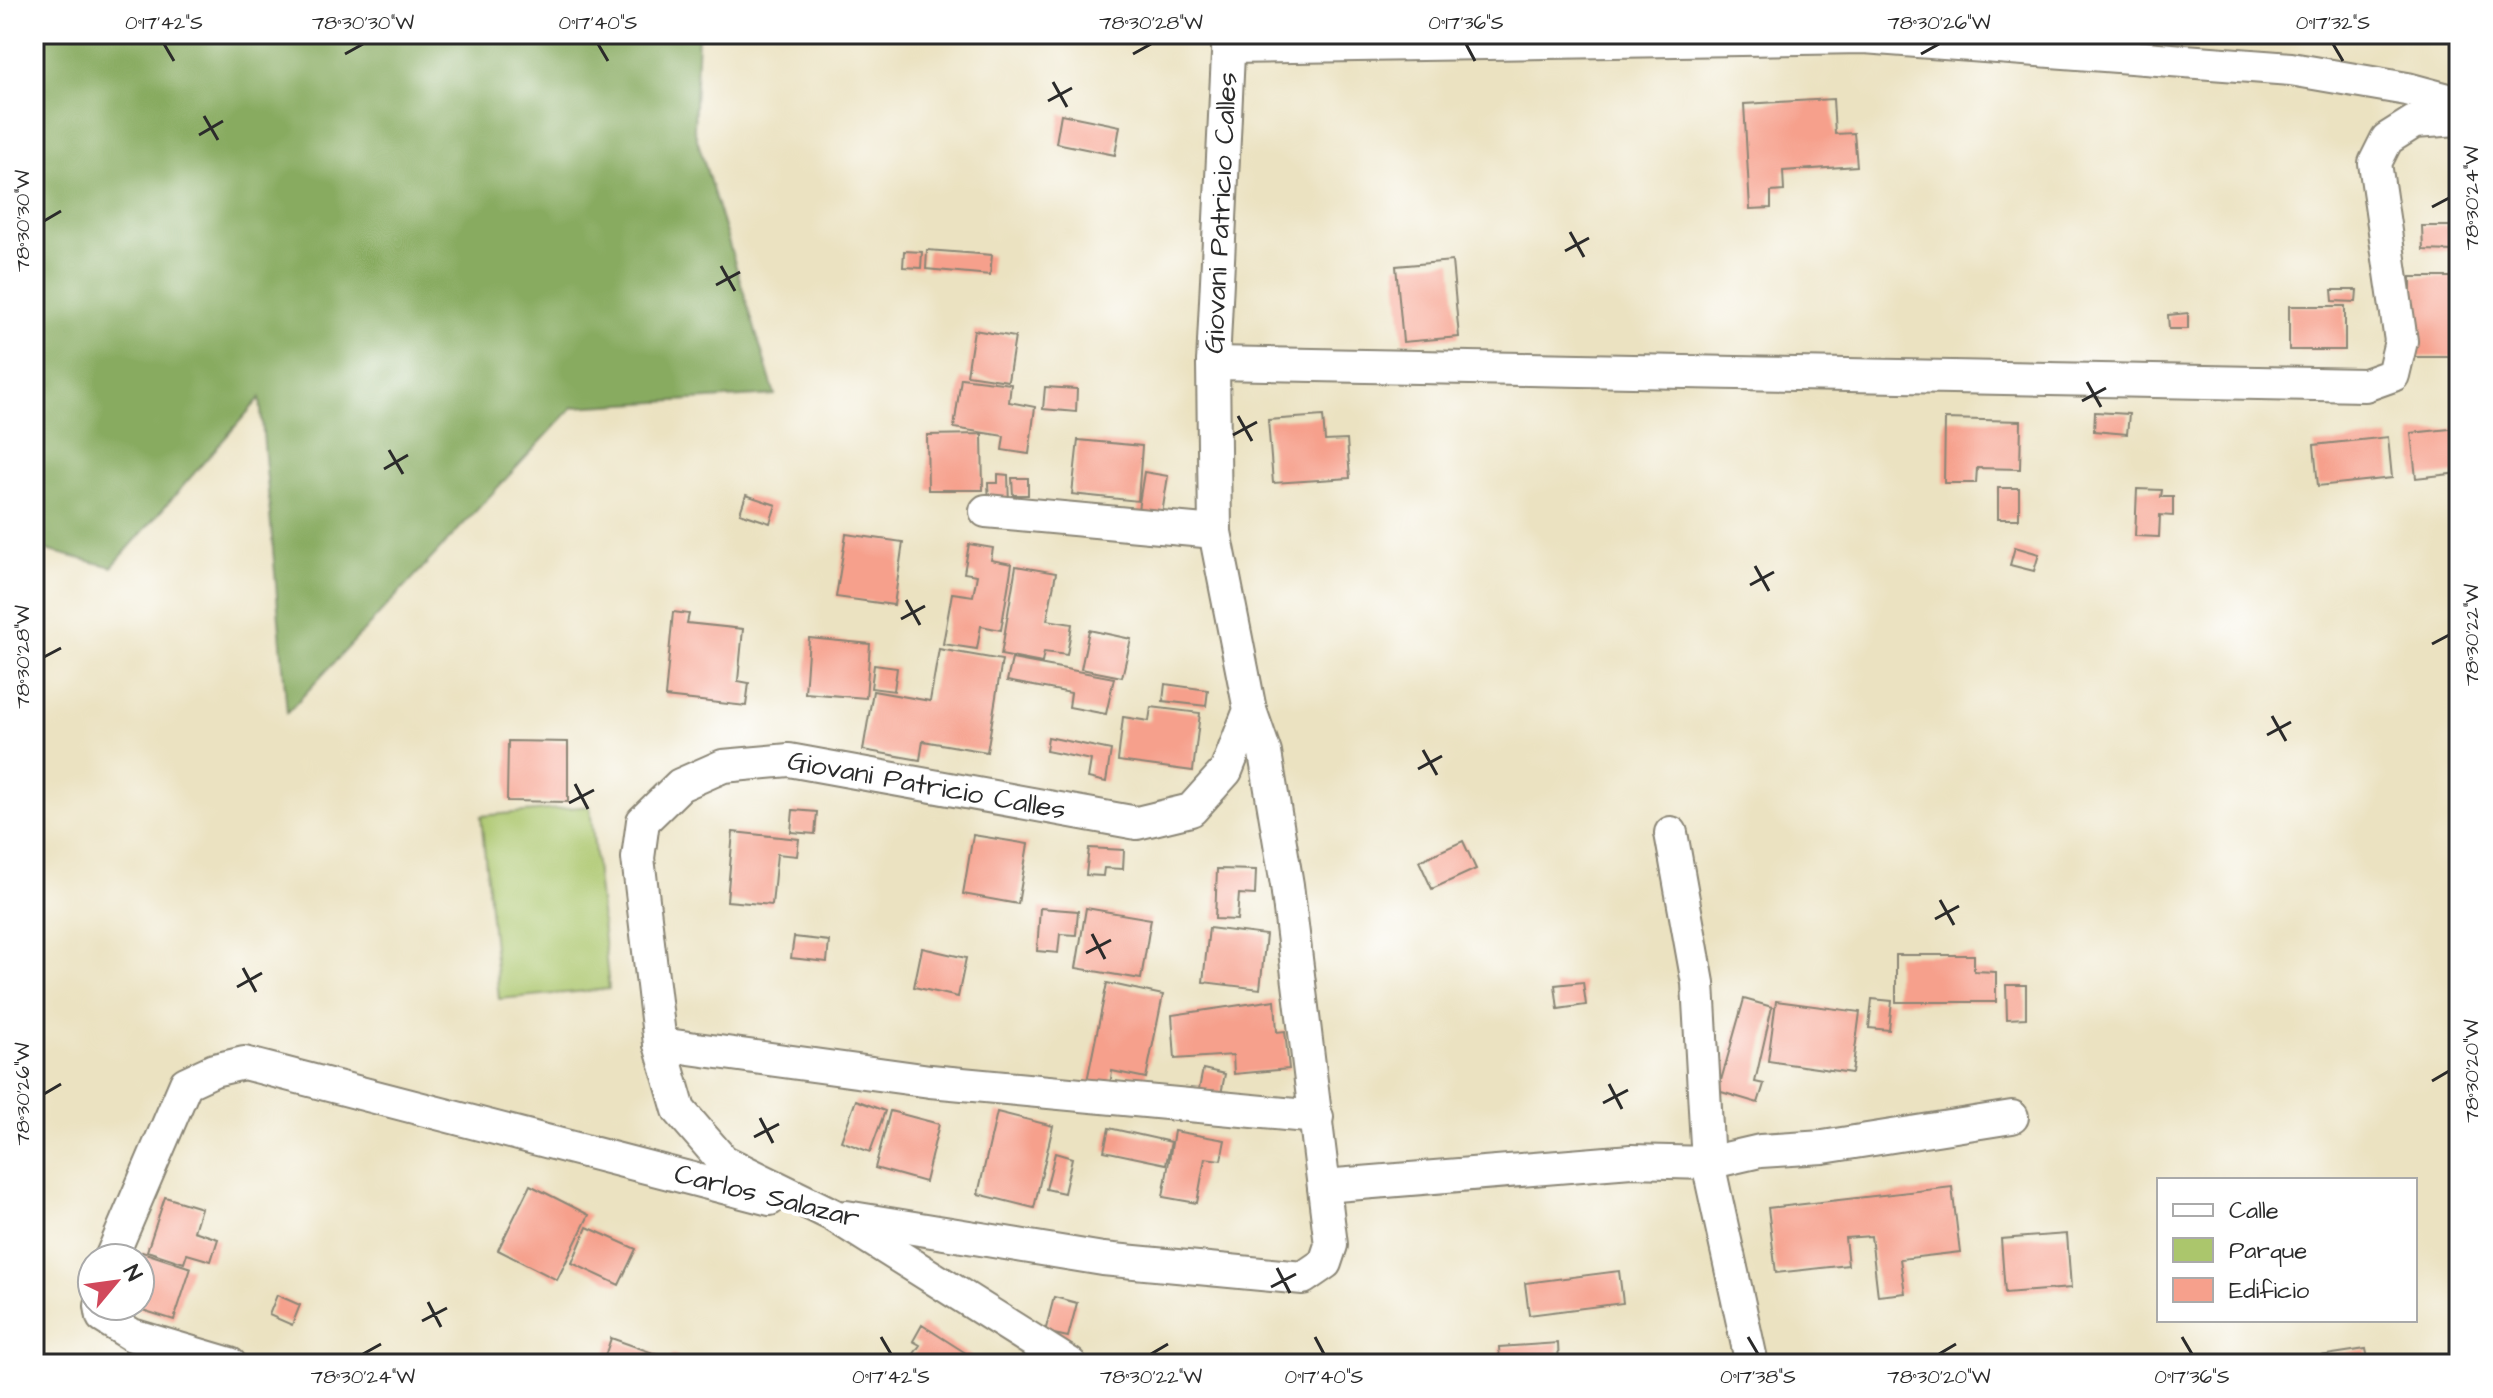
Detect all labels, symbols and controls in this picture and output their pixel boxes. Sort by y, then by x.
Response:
text: 0°17'42"S [125,9,203,37]
text: 78°30'30"W [312,9,414,37]
text: 0°17'40"S [559,9,638,37]
text: 78°30'28"W [1099,9,1203,37]
text: 0°17'36"S [1428,9,1504,37]
text: 78°30'26"W [1887,9,1991,37]
text: 0°17'32"S [2296,9,2370,37]
street label: Giovani Patricio Calles [1194,71,1247,355]
text: 78°30'24"W [2458,146,2486,250]
text: 78°30'30"W [9,170,37,272]
text: 78°30'22"W [2458,584,2486,686]
text: 78°30'28"W [9,605,37,709]
street label: Giovani Patricio Calles [785,741,1069,829]
text: 78°30'20"W [2458,1019,2486,1123]
text: 78°30'26"W [9,1042,37,1146]
street label: Carlos Salazar [670,1154,864,1238]
legend [2157,1178,2417,1322]
text: Calle [2229,1194,2279,1228]
text: Parque [2229,1234,2307,1268]
north arrow [76,1242,156,1322]
text: N [115,1259,149,1287]
text: Edificio [2229,1274,2310,1308]
text: 78°30'24"W [311,1363,415,1391]
text: 0°17'42"S [852,1363,930,1391]
text: 78°30'22"W [1100,1363,1202,1391]
text: 0°17'40"S [1285,1363,1364,1391]
text: 0°17'38"S [1720,1363,1796,1391]
text: 78°30'20"W [1887,1363,1991,1391]
text: 0°17'36"S [2154,1363,2230,1391]

